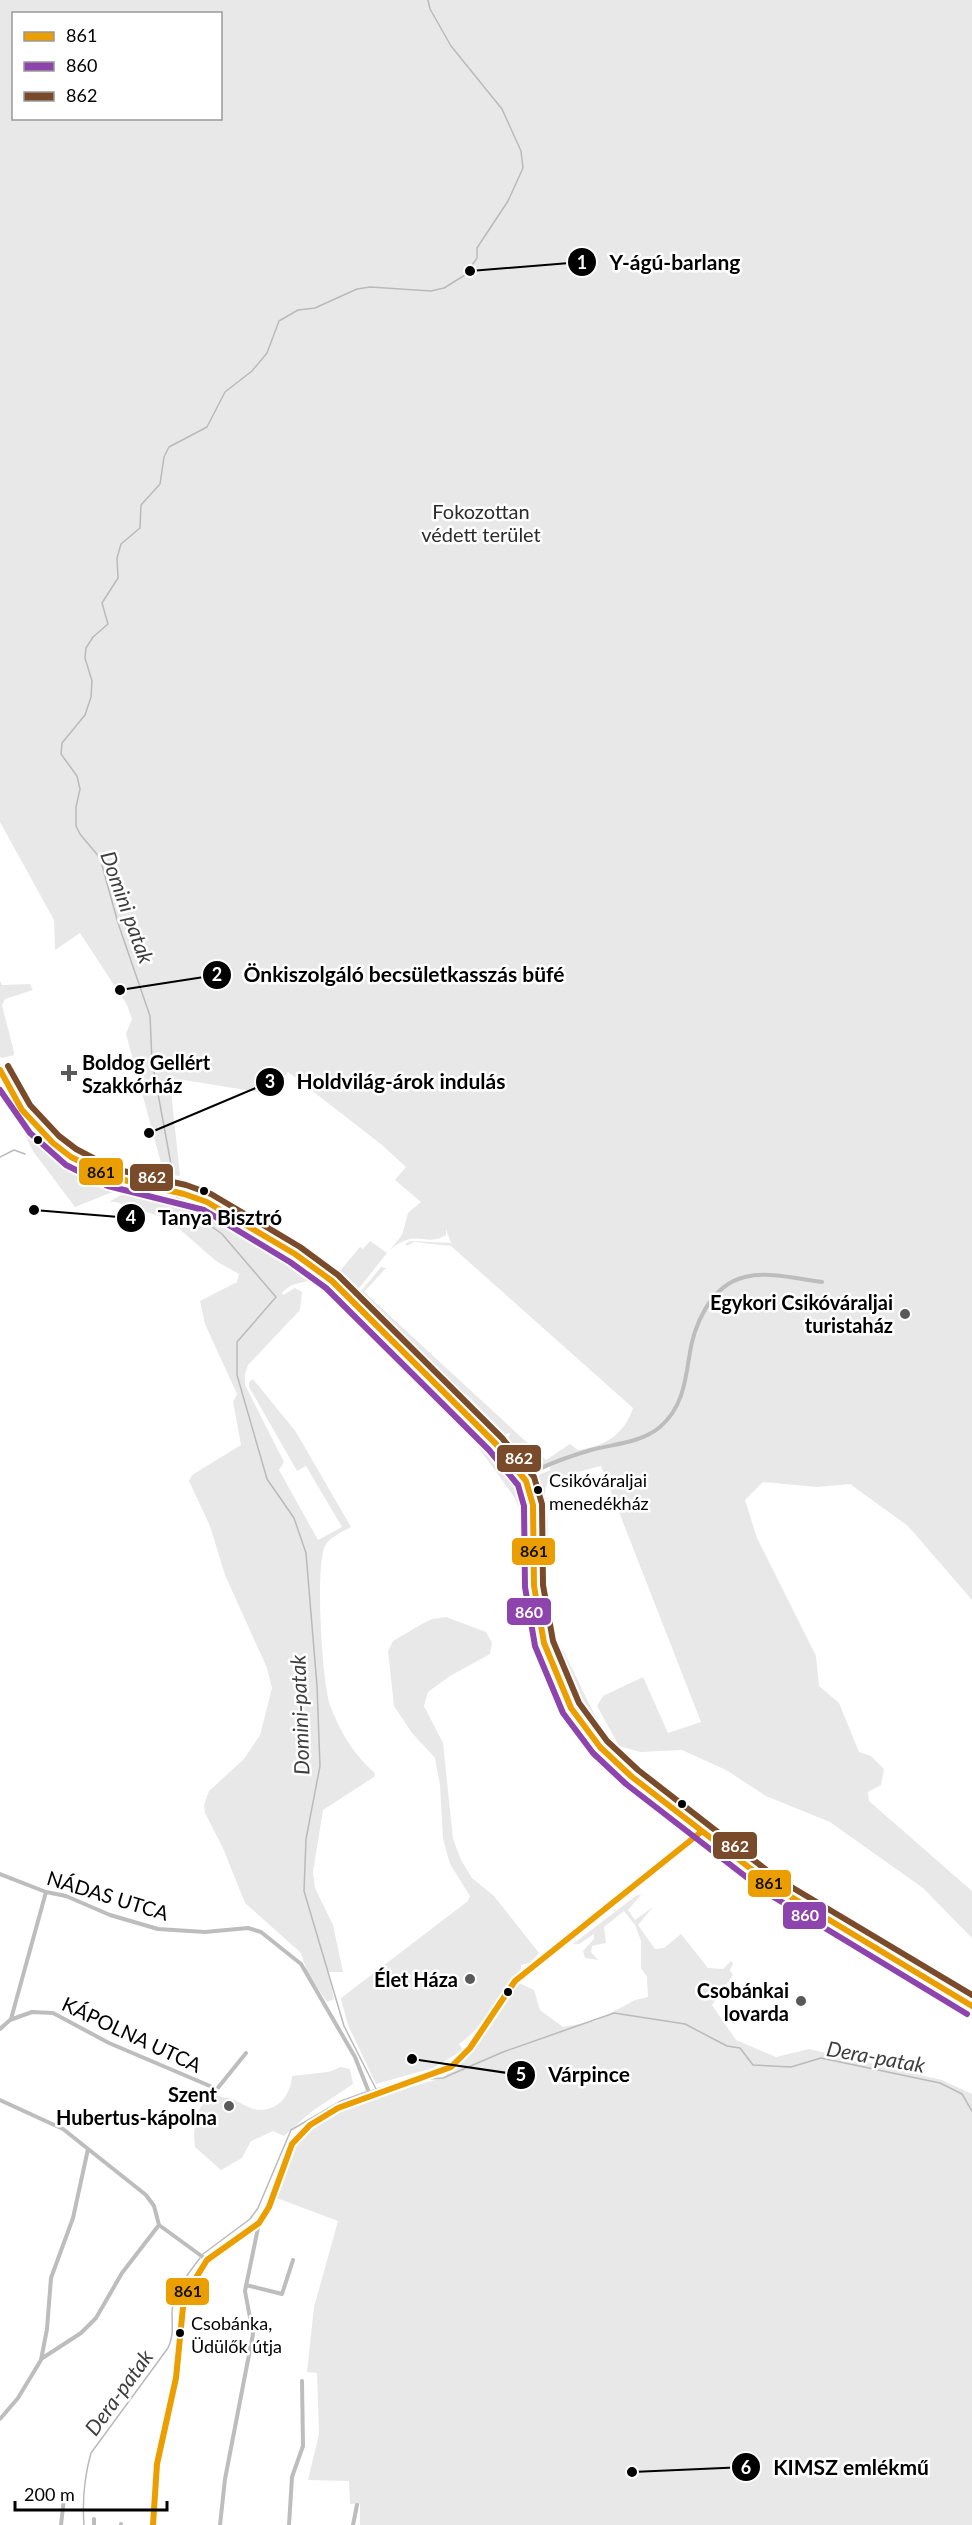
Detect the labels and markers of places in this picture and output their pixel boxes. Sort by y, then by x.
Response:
callout: Y-ágú-barlang [567,243,752,282]
callout: Önkiszolgáló becsületkasszás büfé [202,955,577,994]
place label: Boldog Gellért Szakkórház [82,1050,211,1097]
callout: Holdvilág-árok indulás [255,1062,517,1101]
marker: Boldog Gellért Szakkórház [60,1064,78,1082]
unlabelled marker [32,1134,44,1146]
unlabelled marker [198,1185,210,1197]
callout: Tanya Bisztró [116,1198,294,1237]
place label: Egykori Csikóváraljai turistaház [710,1290,893,1337]
marker: Egykori Csikóváraljai turistaház [898,1307,912,1321]
place label: Csikóváraljai menedékház [549,1469,649,1514]
marker: Csikóváraljai menedékház [532,1484,544,1496]
unlabelled marker [676,1798,688,1810]
place label: Élet Háza [374,1967,458,1991]
marker: Élet Háza [463,1972,477,1986]
place label: Csobánkai lovarda [697,1978,789,2025]
unlabelled marker [502,1986,514,1998]
marker: Csobánkai lovarda [794,1994,808,2008]
callout: Várpince [506,2055,642,2094]
place label: Szent Hubertus-kápolna [56,2082,218,2129]
marker: Szent Hubertus-kápolna [222,2099,236,2113]
place label: Csobánka, Üdülők útja [191,2312,282,2357]
marker: Csobánka, Üdülők útja [174,2327,186,2339]
callout: KIMSZ emlékmű [731,2448,940,2487]

